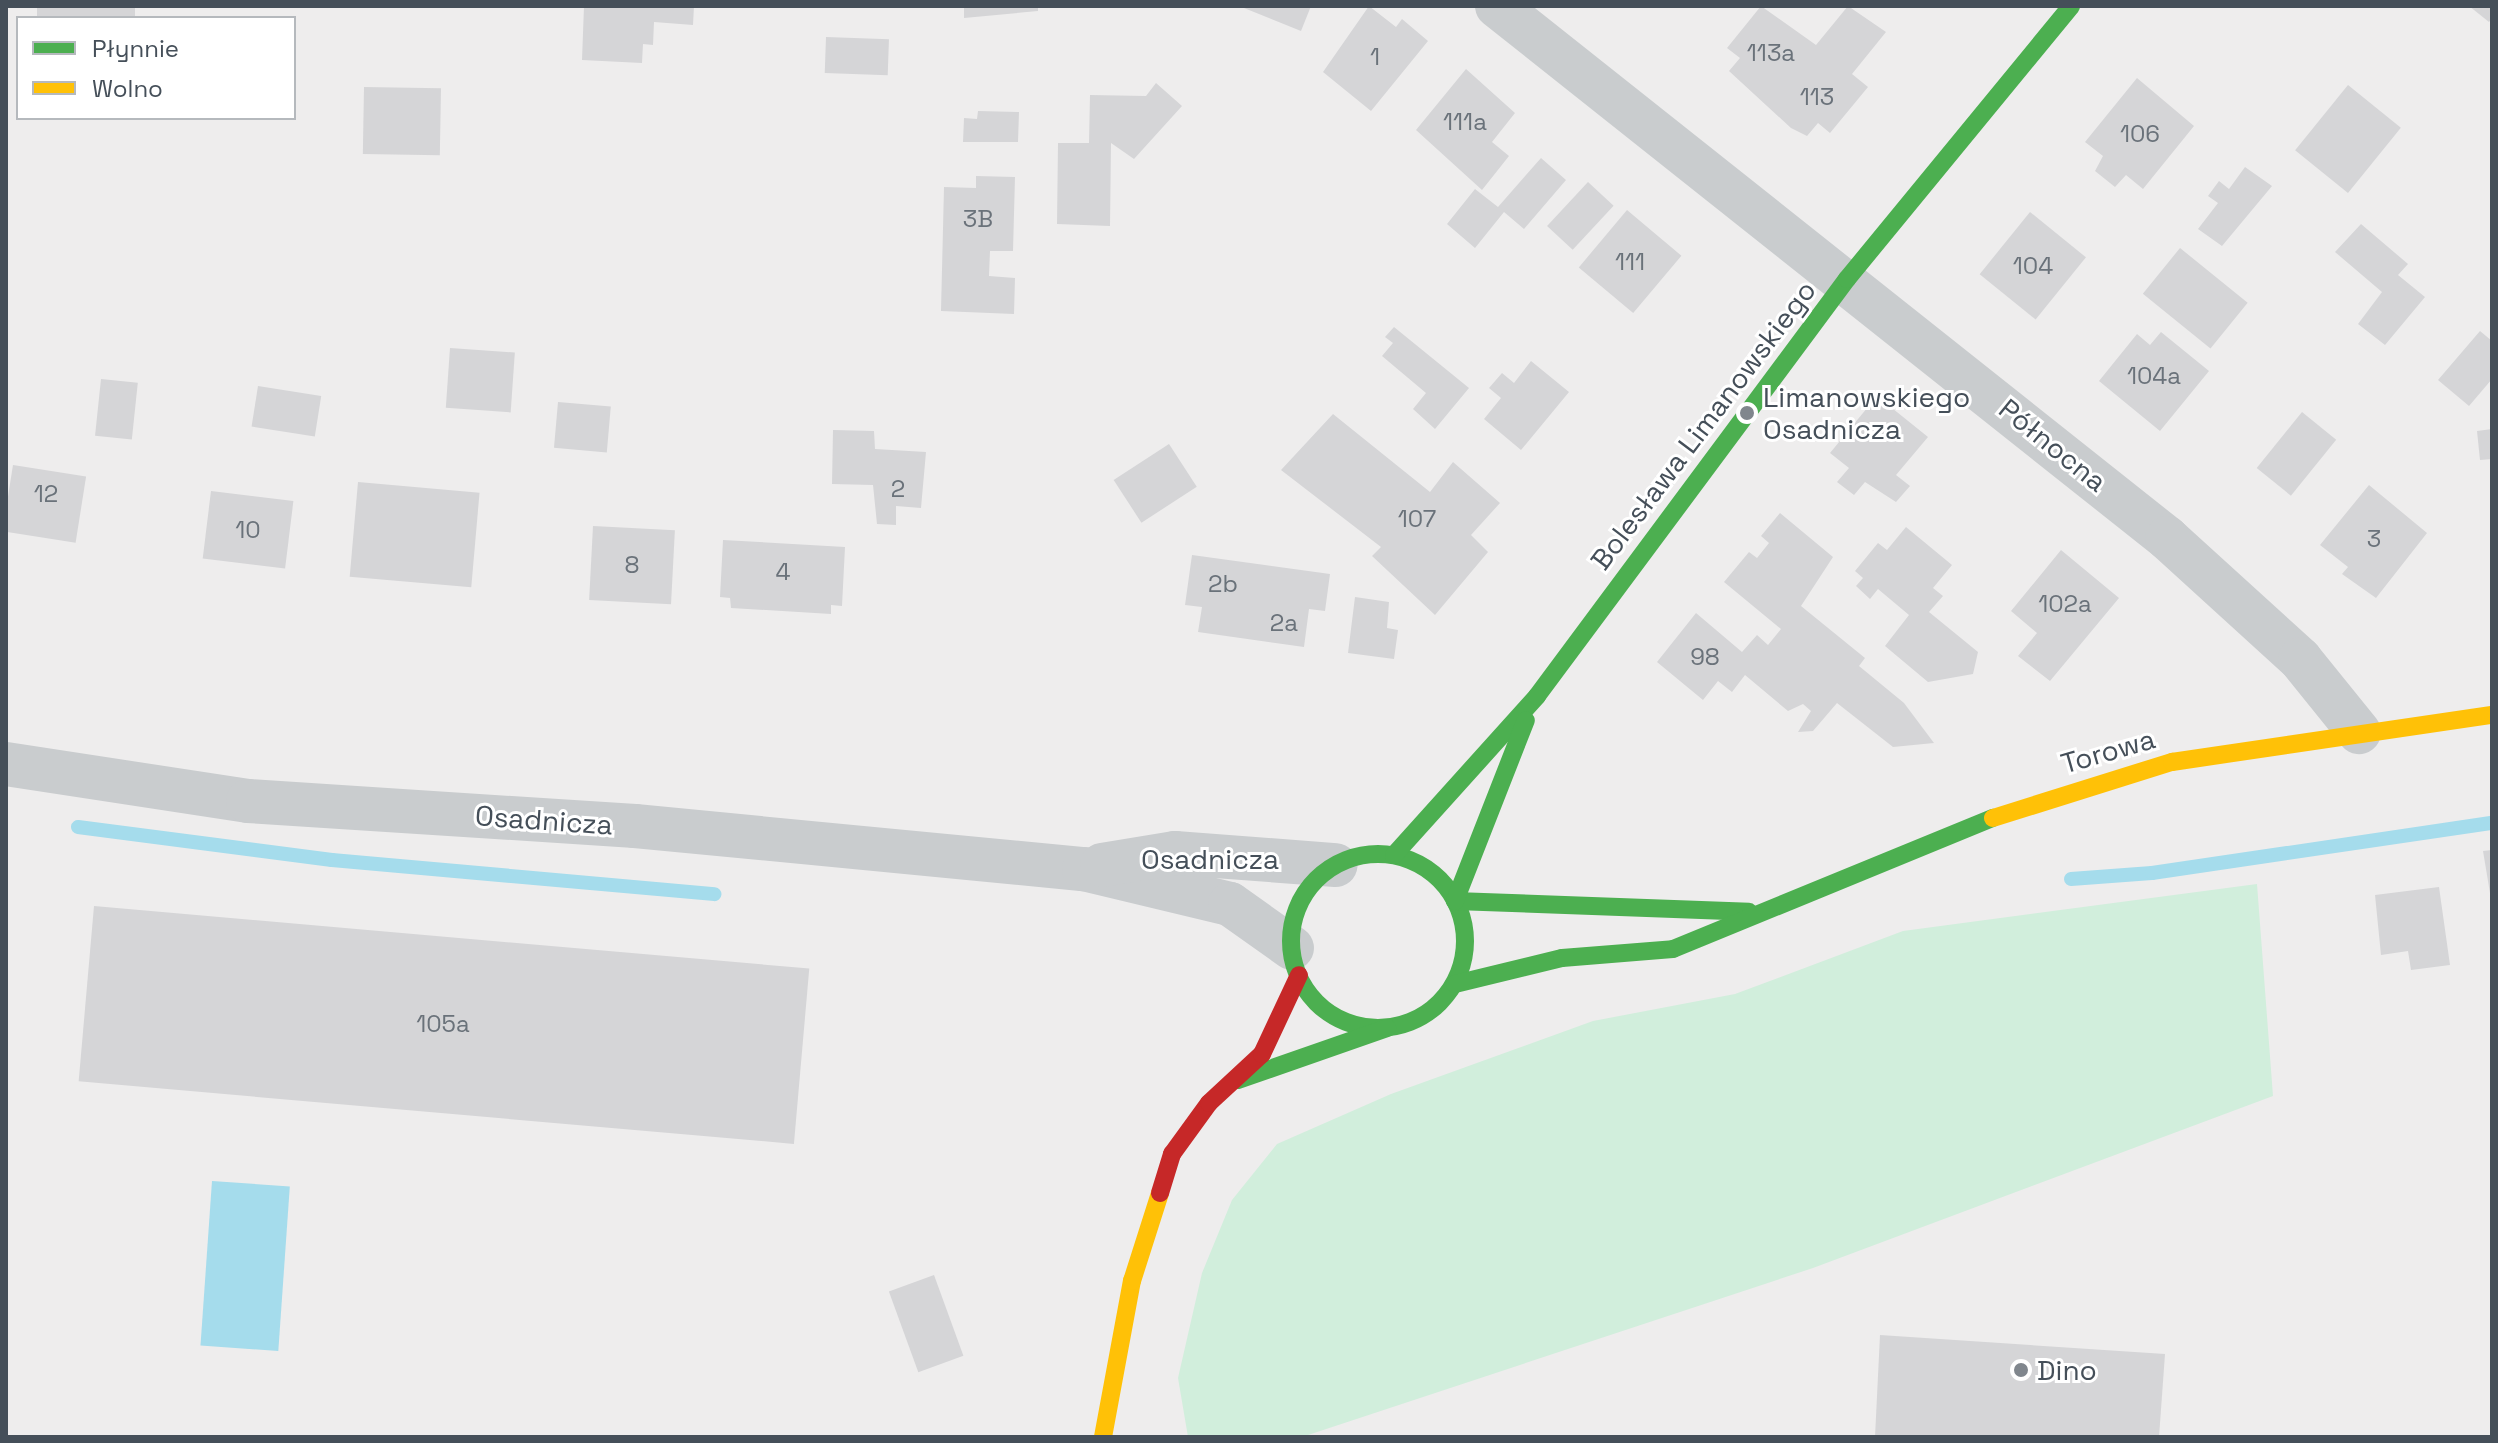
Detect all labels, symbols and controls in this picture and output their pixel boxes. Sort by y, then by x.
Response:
legend [16,16,296,120]
text: Płynnie [92,33,179,64]
house number: 113a [1747,39,1795,67]
house number: 1 [1370,43,1380,71]
text: Wolno [92,73,163,104]
house number: 113 [1800,83,1834,111]
house number: 111a [1443,108,1487,136]
house number: 106 [2120,120,2160,148]
house number: 3B [963,205,993,233]
house number: 111 [1615,248,1645,276]
house number: 104 [2013,252,2053,280]
street label: Bolesława Limanowskiego [1583,274,1823,576]
house number: 104a [2127,362,2181,390]
place label: Limanowskiego Osadnicza [1763,380,1970,446]
street label: Północna [1993,392,2113,498]
marker: Limanowskiego Osadnicza [1738,404,1756,422]
house number: 2 [891,475,905,503]
house number: 12 [34,480,58,508]
house number: 107 [1398,505,1436,533]
house number: 10 [235,516,261,544]
house number: 3 [2367,525,2381,553]
house number: 8 [625,551,639,579]
house number: 4 [776,558,790,586]
house number: 2b [1208,570,1238,598]
house number: 102a [2038,590,2092,618]
house number: 2a [1270,609,1298,637]
house number: 98 [1690,643,1720,671]
street label: Torowa [2057,722,2159,780]
street label: Osadnicza [474,798,614,842]
street label: Osadnicza [1141,842,1279,876]
house number: 105a [416,1010,470,1038]
place label: Dino [2037,1353,2097,1387]
marker: Dino [2012,1361,2030,1379]

